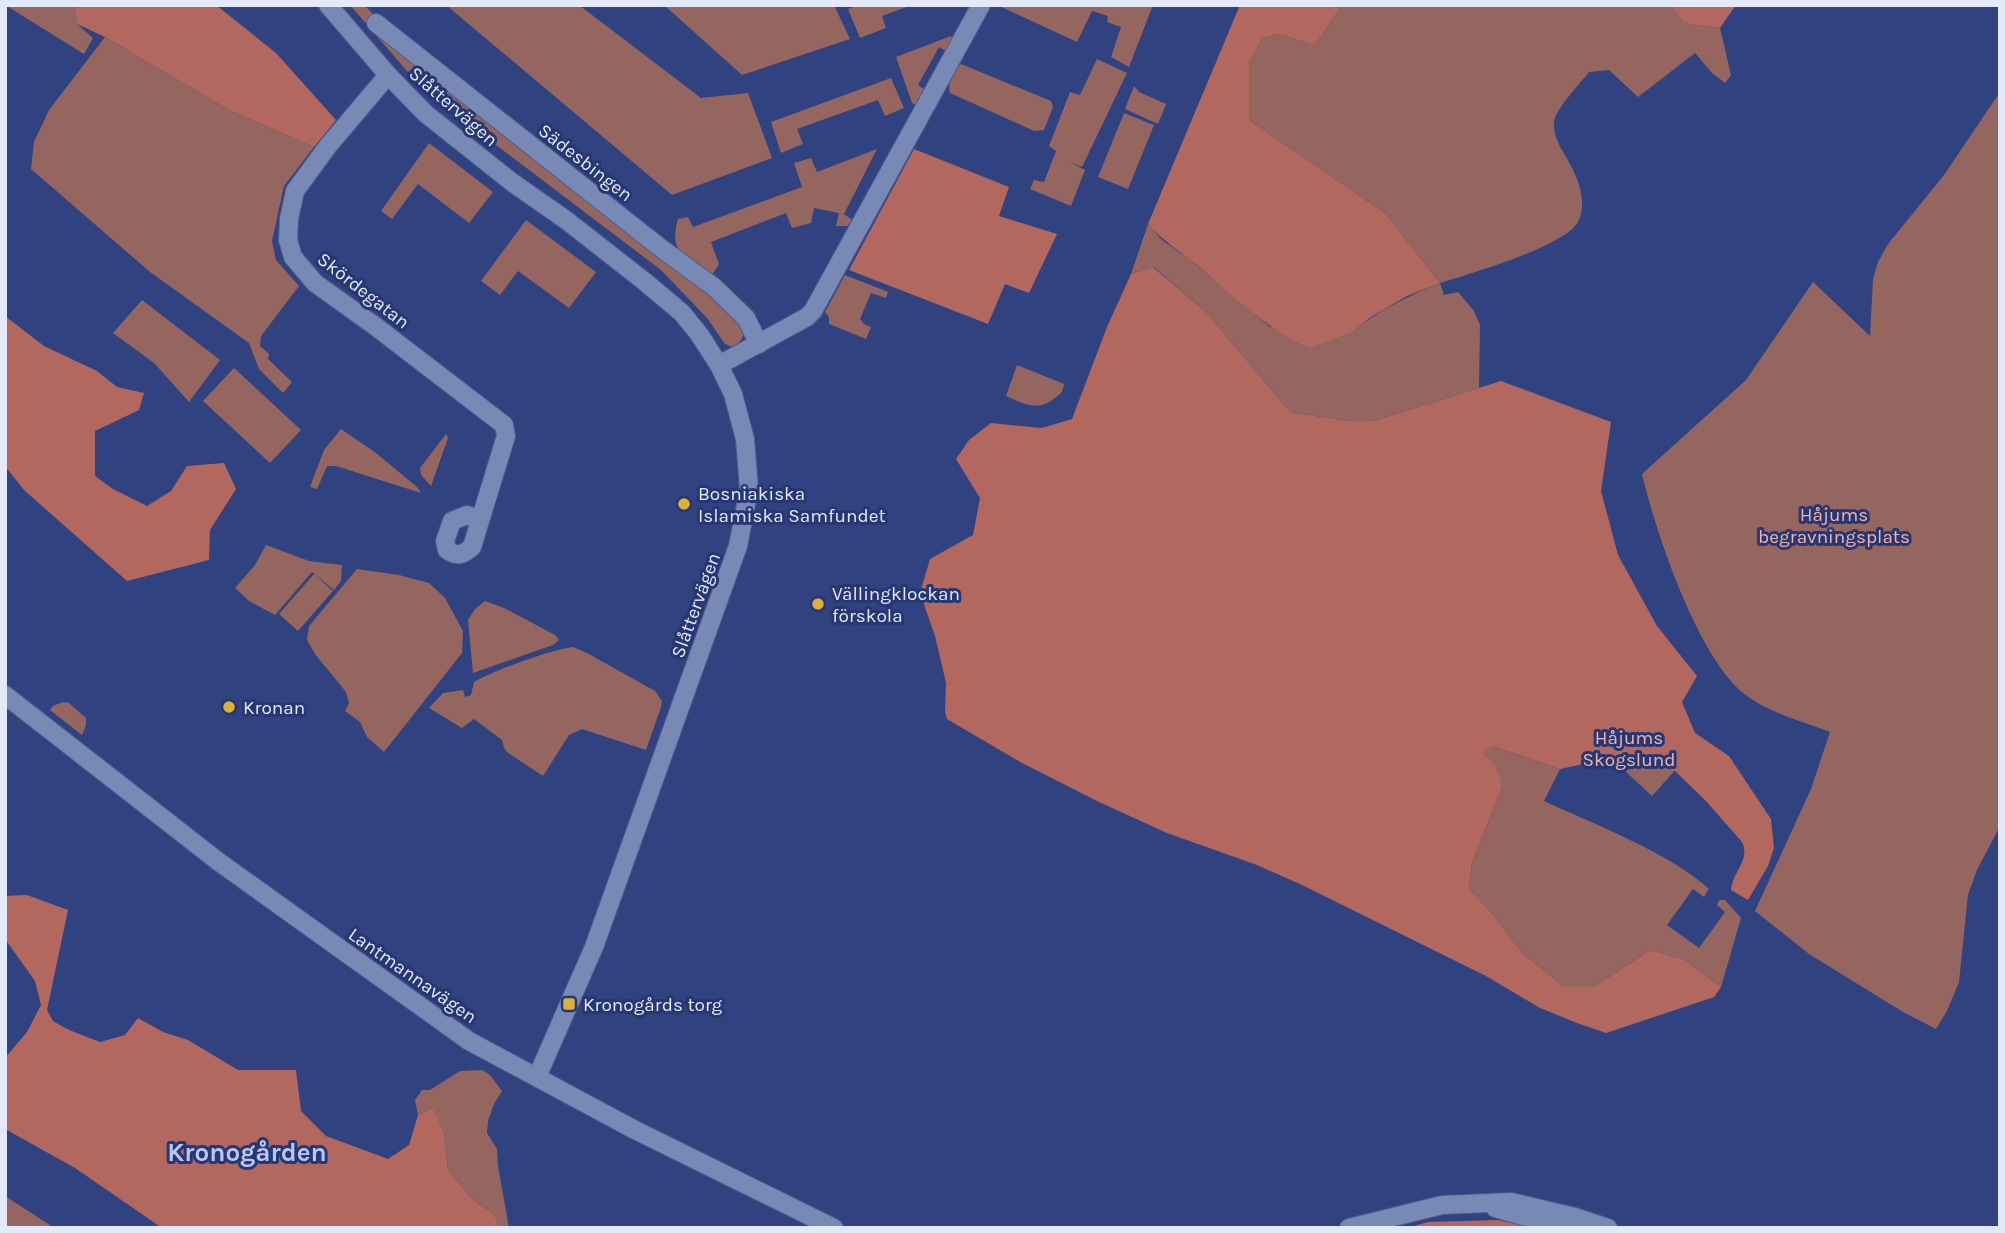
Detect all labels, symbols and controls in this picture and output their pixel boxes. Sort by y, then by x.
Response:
street label: Slåttervägen [405,62,502,151]
street label: Sädesbingen [534,119,637,206]
street label: Skördegatan [313,248,414,334]
place label: Bosniakiska Islamiska Samfundet [698,483,886,527]
marker: Bosniakiska Islamiska Samfundet [676,496,692,512]
park label: Håjums begravningsplats [1758,504,1910,548]
street label: Slåttervägen [667,550,725,661]
place label: Vällingklockan förskola [832,583,960,627]
marker: Vällingklockan förskola [810,596,826,612]
place label: Kronan [243,697,305,719]
marker: Kronan [221,699,237,715]
park label: Håjums Skogslund [1583,727,1675,771]
street label: Lantmannavägen [344,923,481,1028]
place label: Kronogårds torg [583,994,723,1016]
marker: Kronogårds torg [561,996,577,1012]
district label: Kronogården [167,1137,327,1168]

